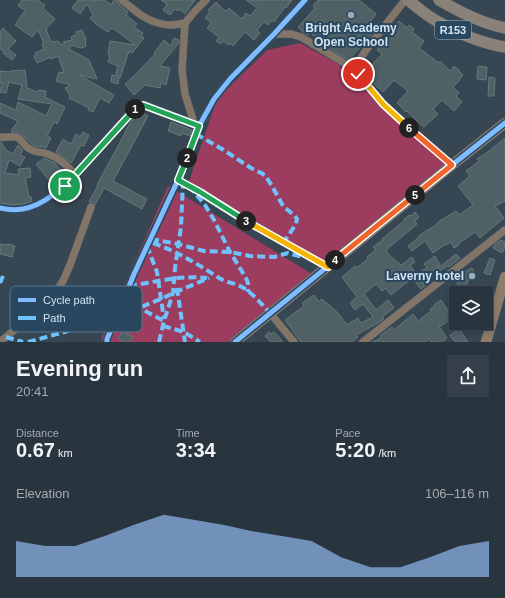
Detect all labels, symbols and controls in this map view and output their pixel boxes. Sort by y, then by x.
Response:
marker: Bright Academy Open School [346,10,356,20]
place label: Bright Academy Open School [305,21,397,49]
road number: R153 [435,21,471,39]
pin [341,57,375,91]
icon: check [347,63,369,85]
pin: 1 [125,99,145,119]
text: 1 [132,103,138,115]
pin: 6 [399,118,419,138]
text: 6 [406,122,412,134]
pin: 2 [177,148,197,168]
text: 2 [184,152,190,164]
pin [48,169,82,203]
icon: arrive [54,175,76,197]
pin: 5 [405,185,425,205]
text: 5 [412,189,418,201]
pin: 3 [236,211,256,231]
text: 3 [243,215,249,227]
pin: 4 [325,250,345,270]
text: 4 [332,254,338,266]
place label: Laverny hotel [386,269,464,283]
marker: Laverny hotel [467,271,477,281]
legend [10,286,142,332]
map controls [449,286,493,330]
button: layers [449,286,493,330]
text: Cycle path [43,294,95,306]
text: Path [43,312,66,324]
button: share [447,355,489,397]
text: Evening run [16,356,143,381]
text: 20:41 [16,384,49,399]
text: Distance [16,427,59,439]
text: Time [176,427,200,439]
text: Pace [335,427,360,439]
text: 0.67 [16,439,55,461]
text: 3:34 [176,439,216,461]
text: 5:20 [335,439,375,461]
text: km [55,447,73,459]
text: /km [375,447,396,459]
text: Elevation [16,486,69,501]
text: 106–116 m [425,486,489,501]

